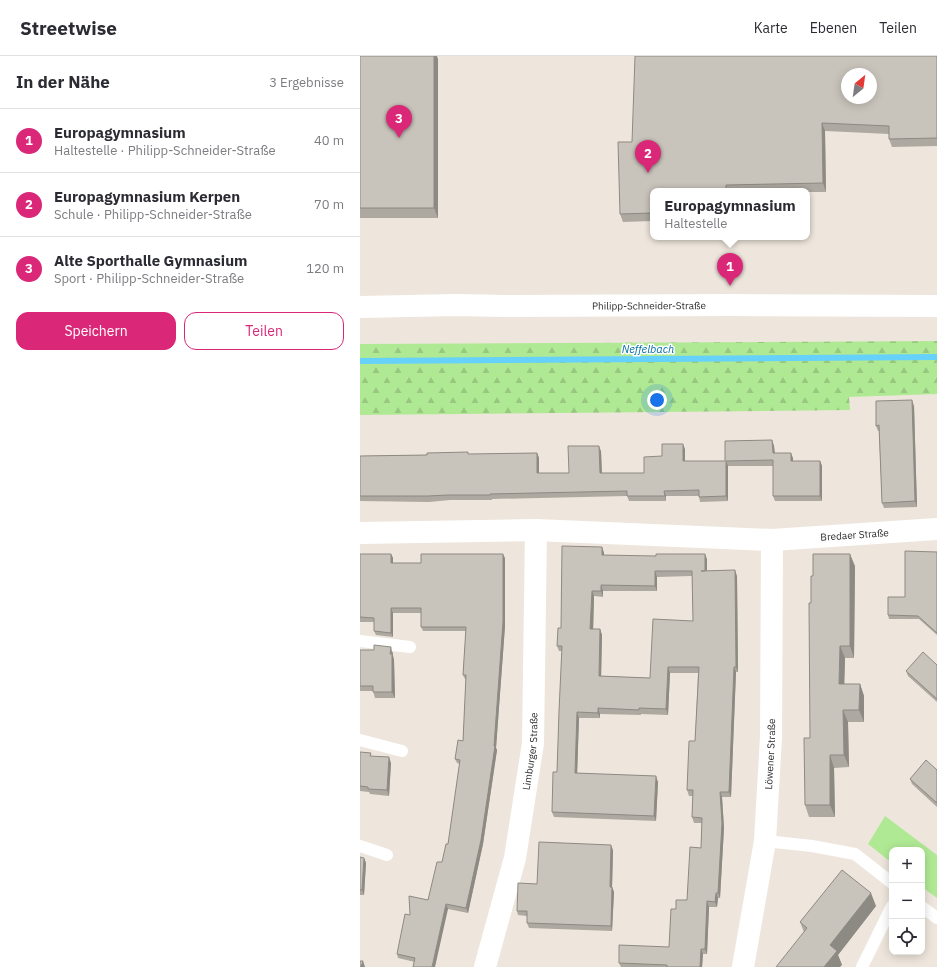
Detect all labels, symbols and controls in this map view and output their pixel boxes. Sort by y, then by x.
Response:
text: Streetwise [20,16,117,40]
text: Karte [754,19,788,37]
text: Ebenen [810,19,857,37]
text: Teilen [879,19,917,37]
north arrow [841,68,877,104]
text: In der Nähe [16,71,110,93]
text: 3 Ergebnisse [269,74,344,91]
pin: 3 [386,105,412,138]
text: Europagymnasium [54,123,186,142]
text: 1 [25,132,33,149]
text: 40 m [314,132,344,149]
pin: 2 [635,140,661,173]
text: Haltestelle · Philipp-Schneider-Straße [54,142,276,159]
text: Europagymnasium Kerpen [54,187,240,206]
popup [650,188,810,240]
text: 2 [25,196,33,213]
text: 70 m [314,196,344,213]
text: Europagymnasium [664,196,796,215]
text: Schule · Philipp-Schneider-Straße [54,206,252,223]
text: Haltestelle [664,215,727,232]
text: Alte Sporthalle Gymnasium [54,251,248,270]
pin: 1 [717,253,743,286]
text: 3 [25,260,33,277]
text: 120 m [306,260,344,277]
text: Sport · Philipp-Schneider-Straße [54,270,244,287]
street label: Philipp-Schneider-Straße [592,299,707,312]
button: Speichern [16,312,176,350]
button: Teilen [184,312,344,350]
water label: Neffelbach [622,342,674,356]
your location [647,390,667,410]
street label: Bredaer Straße [820,526,890,543]
street label: Limburger Straße [519,712,540,791]
street label: Löwener Straße [761,718,778,790]
map controls [889,847,925,955]
button: + [889,847,925,883]
button: − [889,883,925,919]
button: locate [889,919,925,955]

